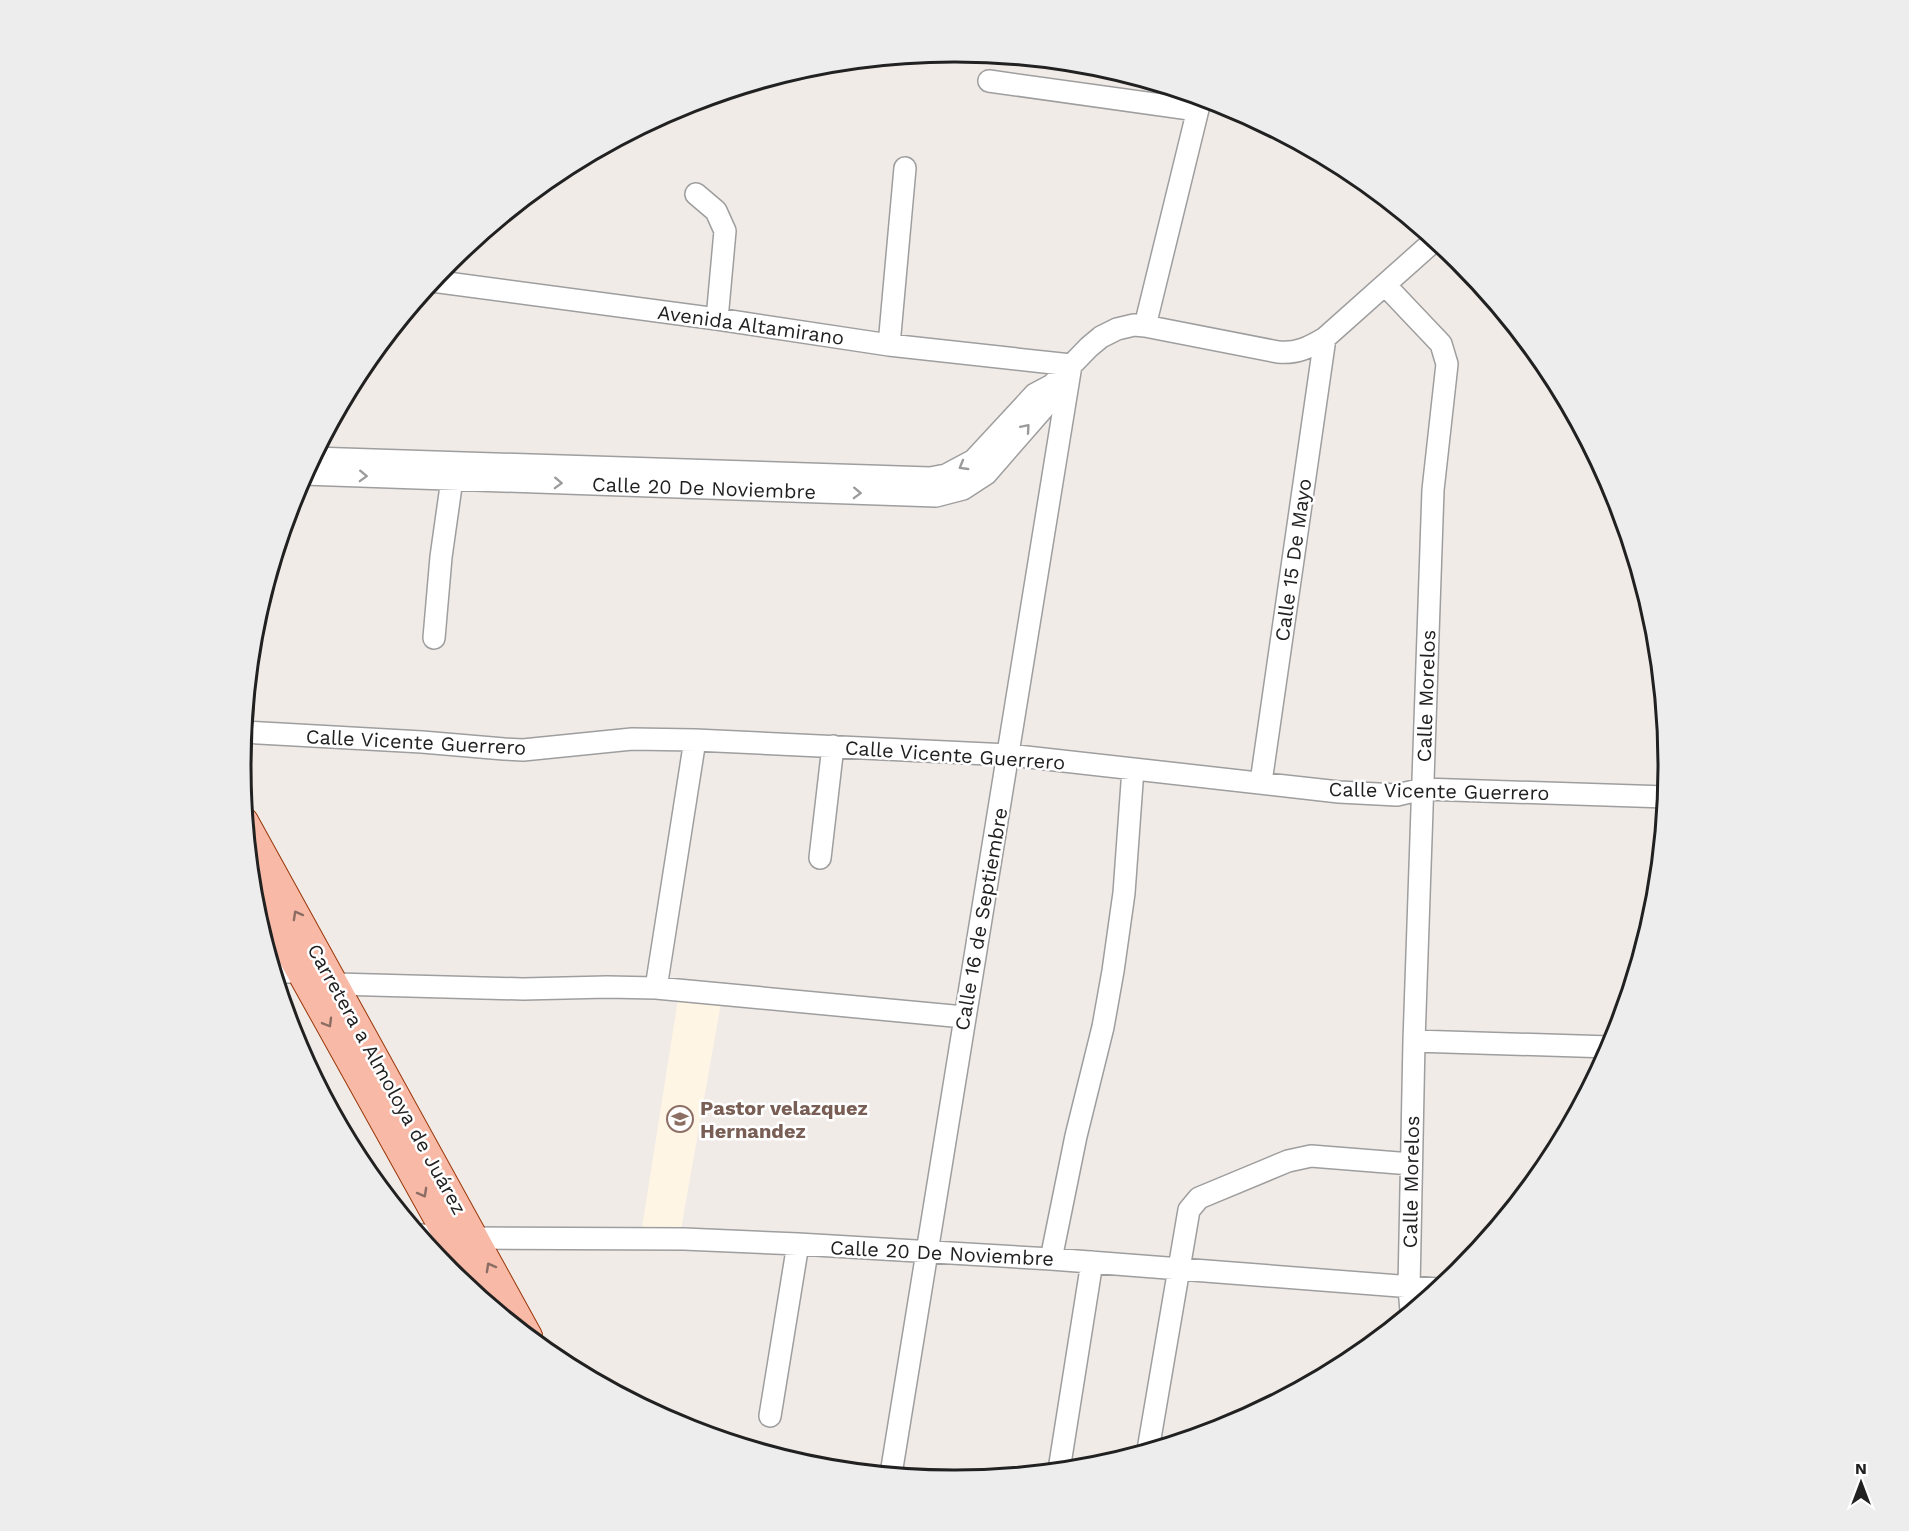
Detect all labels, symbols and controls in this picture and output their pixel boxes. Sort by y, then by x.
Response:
street label: Avenida Altamirano [656,300,846,350]
one-way arrow [1019,424,1030,435]
one-way arrow [959,459,969,470]
one-way arrow [358,469,367,482]
street label: Calle 20 De Noviembre [592,472,816,504]
one-way arrow [553,476,562,489]
street label: Calle 15 De Mayo [1270,477,1316,643]
one-way arrow [853,487,862,499]
street label: Calle Morelos [1412,629,1440,763]
street label: Calle Vicente Guerrero [305,724,527,760]
street label: Calle Vicente Guerrero [844,735,1066,775]
street label: Calle Vicente Guerrero [1328,777,1550,805]
street label: Calle 16 de Septiembre [950,806,1012,1032]
one-way arrow [293,911,304,921]
street label: Carretera a Almoloya de Juárez [302,939,472,1219]
one-way arrow [321,1017,332,1027]
place label: Pastor velazquez Hernandez [700,1096,868,1143]
school or university icon: Pastor velazquez Hernandez [665,1104,695,1134]
street label: Calle Morelos [1398,1115,1424,1249]
one-way arrow [416,1187,427,1198]
street label: Calle 20 De Noviembre [829,1235,1055,1271]
one-way arrow [486,1262,497,1273]
north arrow [1831,1453,1891,1513]
text: N [1855,1459,1867,1478]

